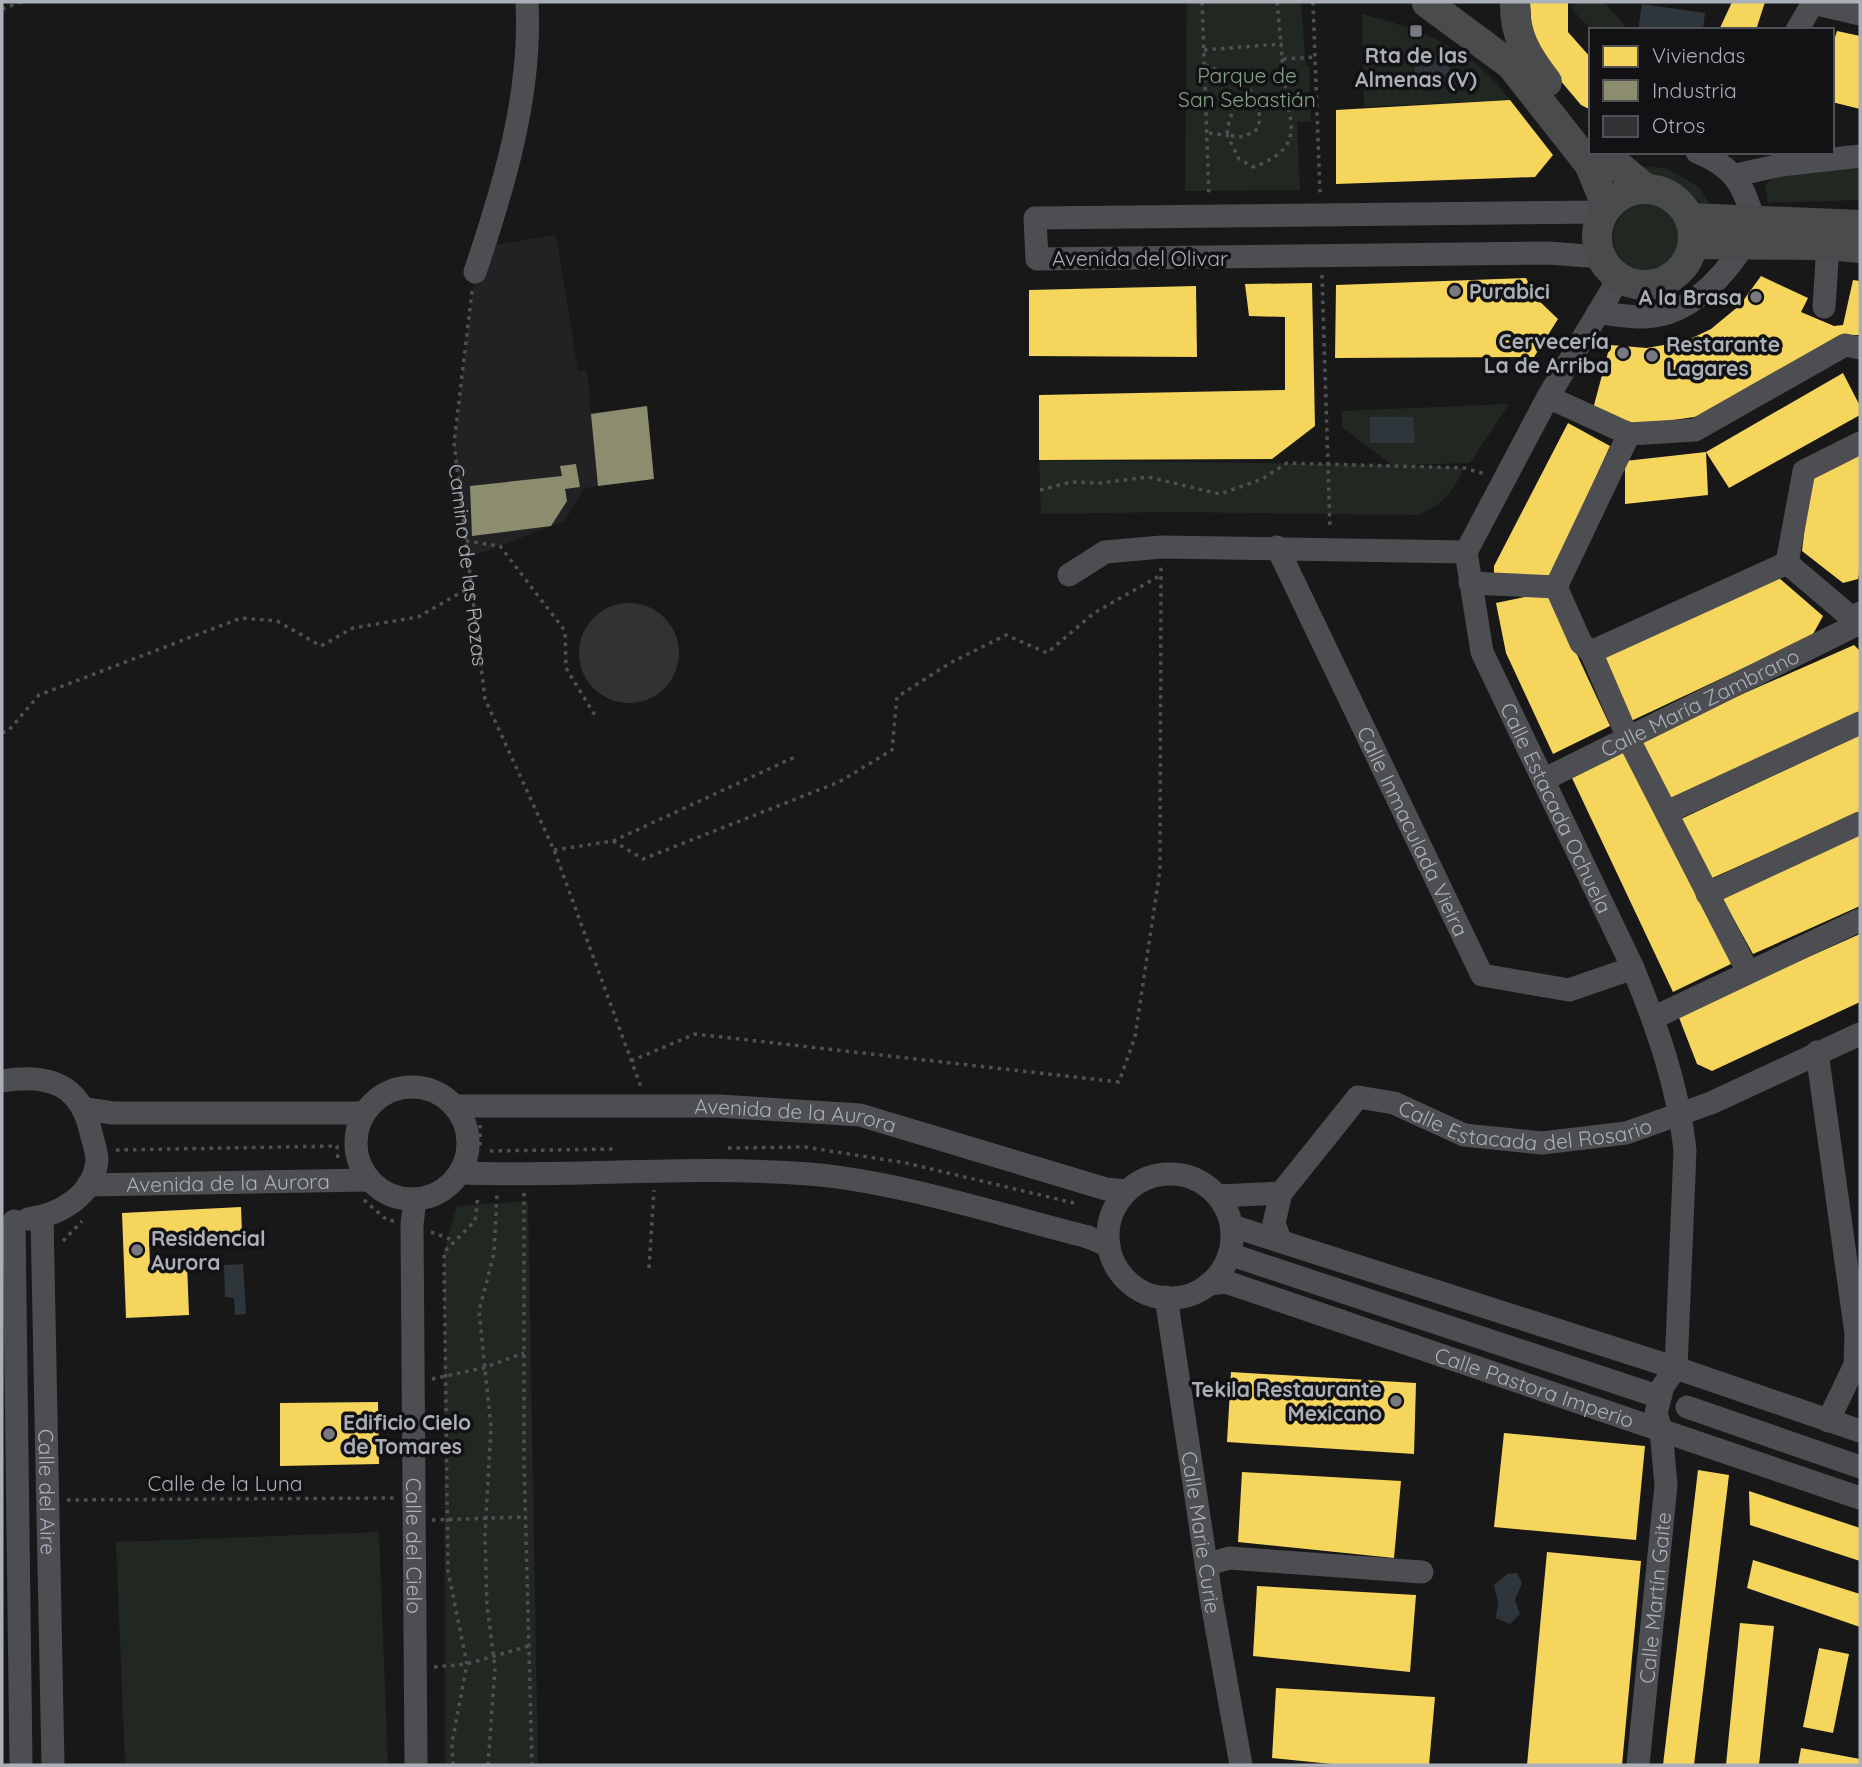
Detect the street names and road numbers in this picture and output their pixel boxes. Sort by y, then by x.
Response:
street label: Avenida del Olivar [1052,245,1228,271]
street label: Camino de las Rozas [444,463,494,668]
street label: Calle María Zambrano [1596,642,1803,762]
street label: Calle Estacada Ochuela [1495,698,1618,918]
street label: Calle Inmaculada Vieira [1352,722,1474,940]
street label: Avenida de la Aurora [694,1093,900,1138]
street label: Calle Estacada del Rosario [1394,1094,1655,1156]
street label: Avenida de la Aurora [126,1168,330,1197]
street label: Calle Pastora Imperio [1431,1341,1638,1433]
street label: Calle del Aire [33,1429,62,1555]
street label: Calle Marie Curie [1176,1449,1227,1616]
street label: Calle de la Luna [147,1470,303,1496]
street label: Calle del Cielo [401,1478,428,1614]
street label: Calle Martín Gaite [1633,1511,1676,1685]

